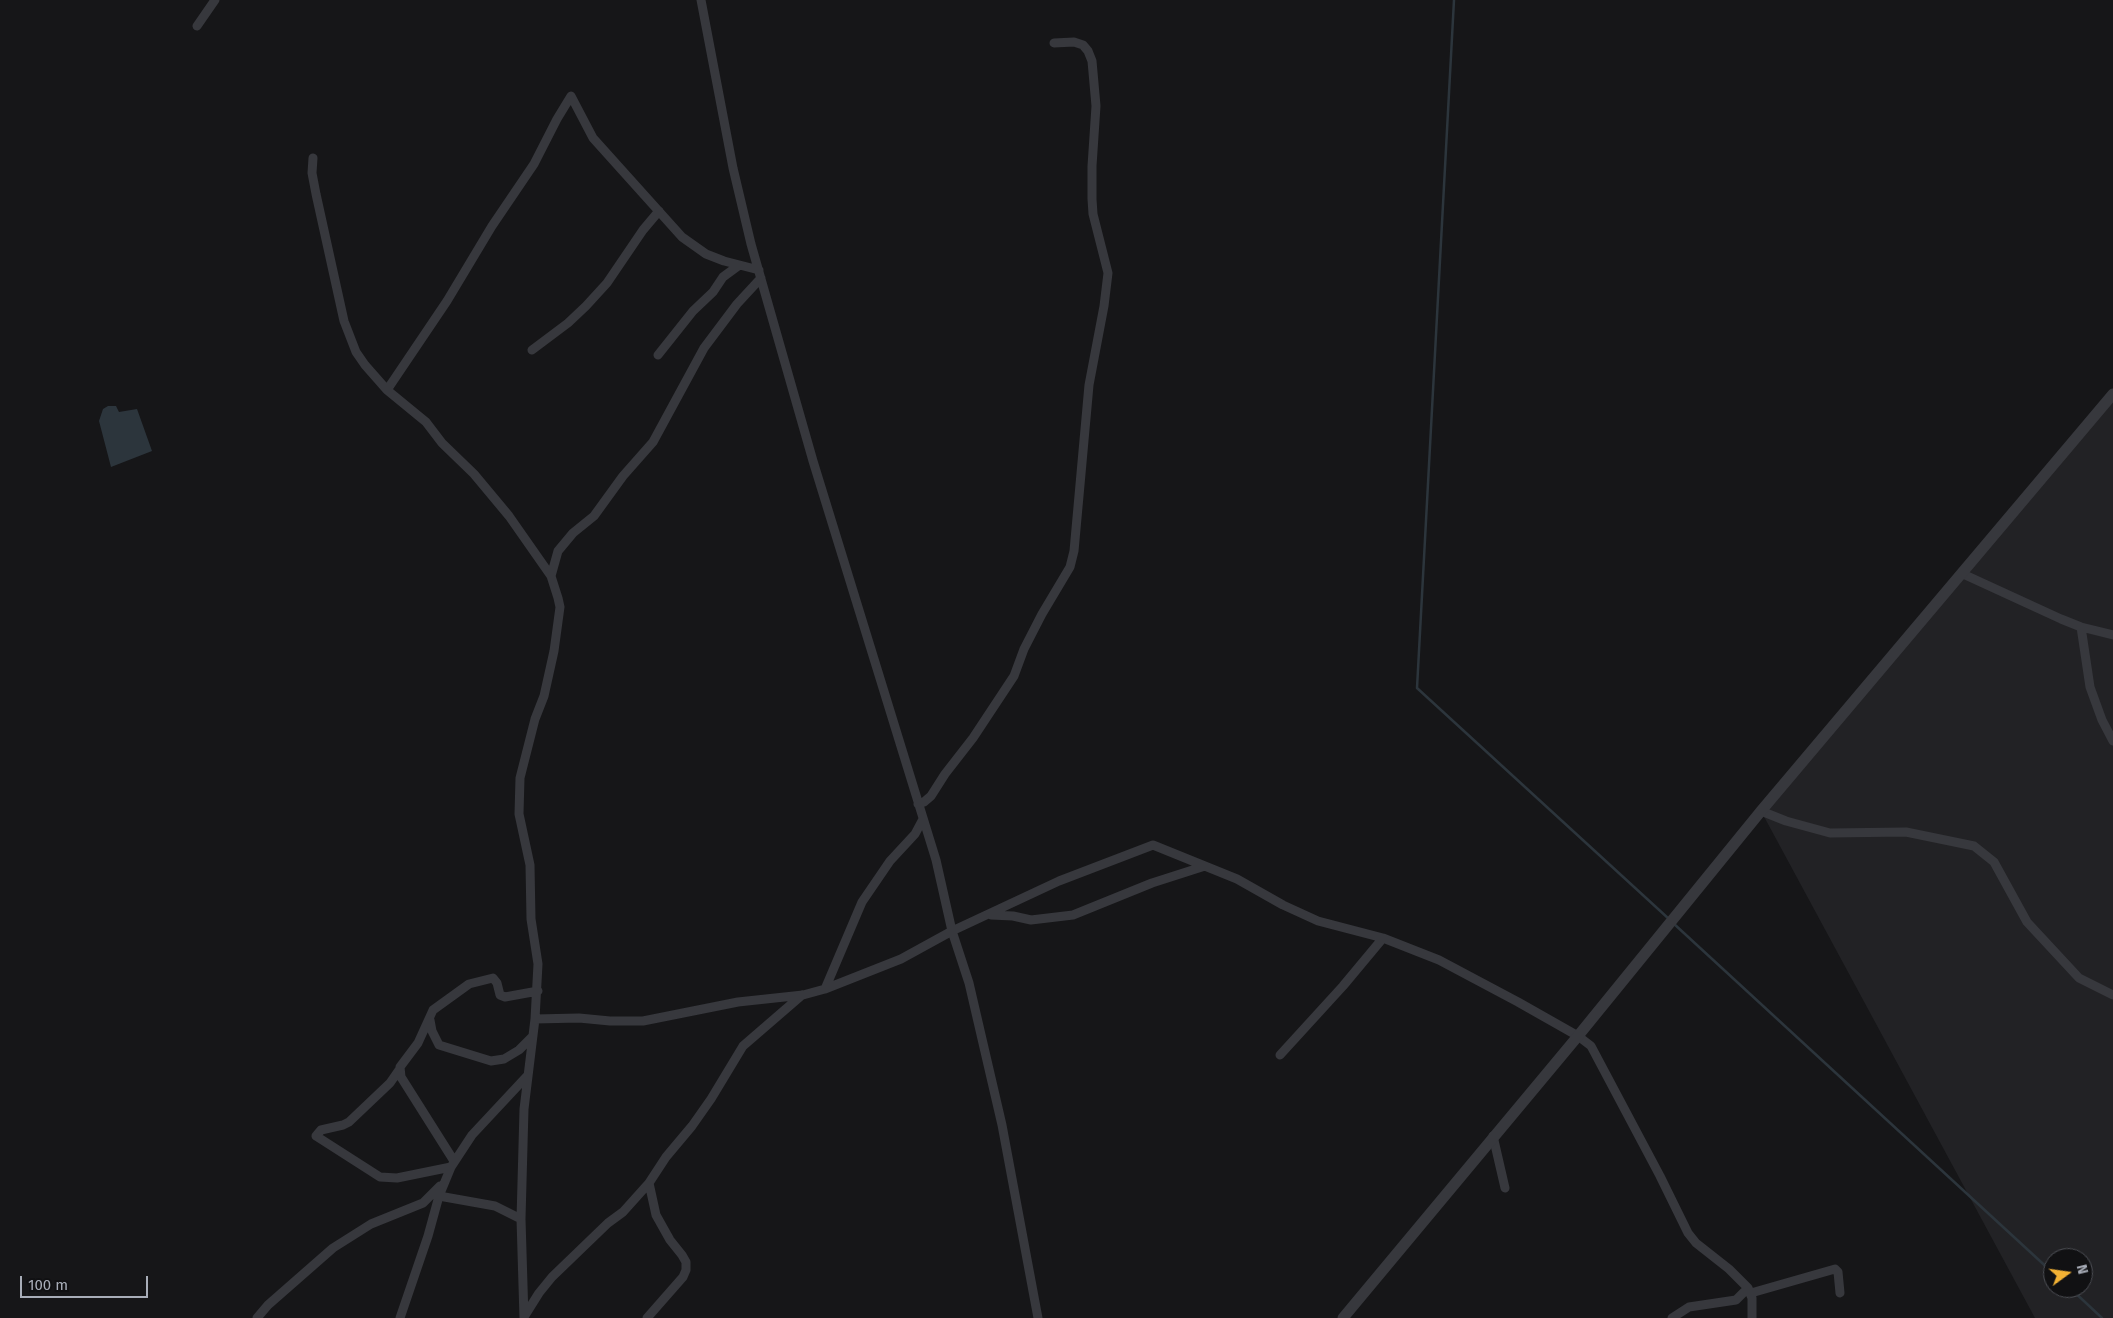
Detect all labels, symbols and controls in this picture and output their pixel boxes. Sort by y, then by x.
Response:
north arrow [2043,1248,2093,1298]
text: N [2073,1263,2091,1276]
scale bar [22,1266,150,1298]
text: 100 m [28,1276,68,1294]

